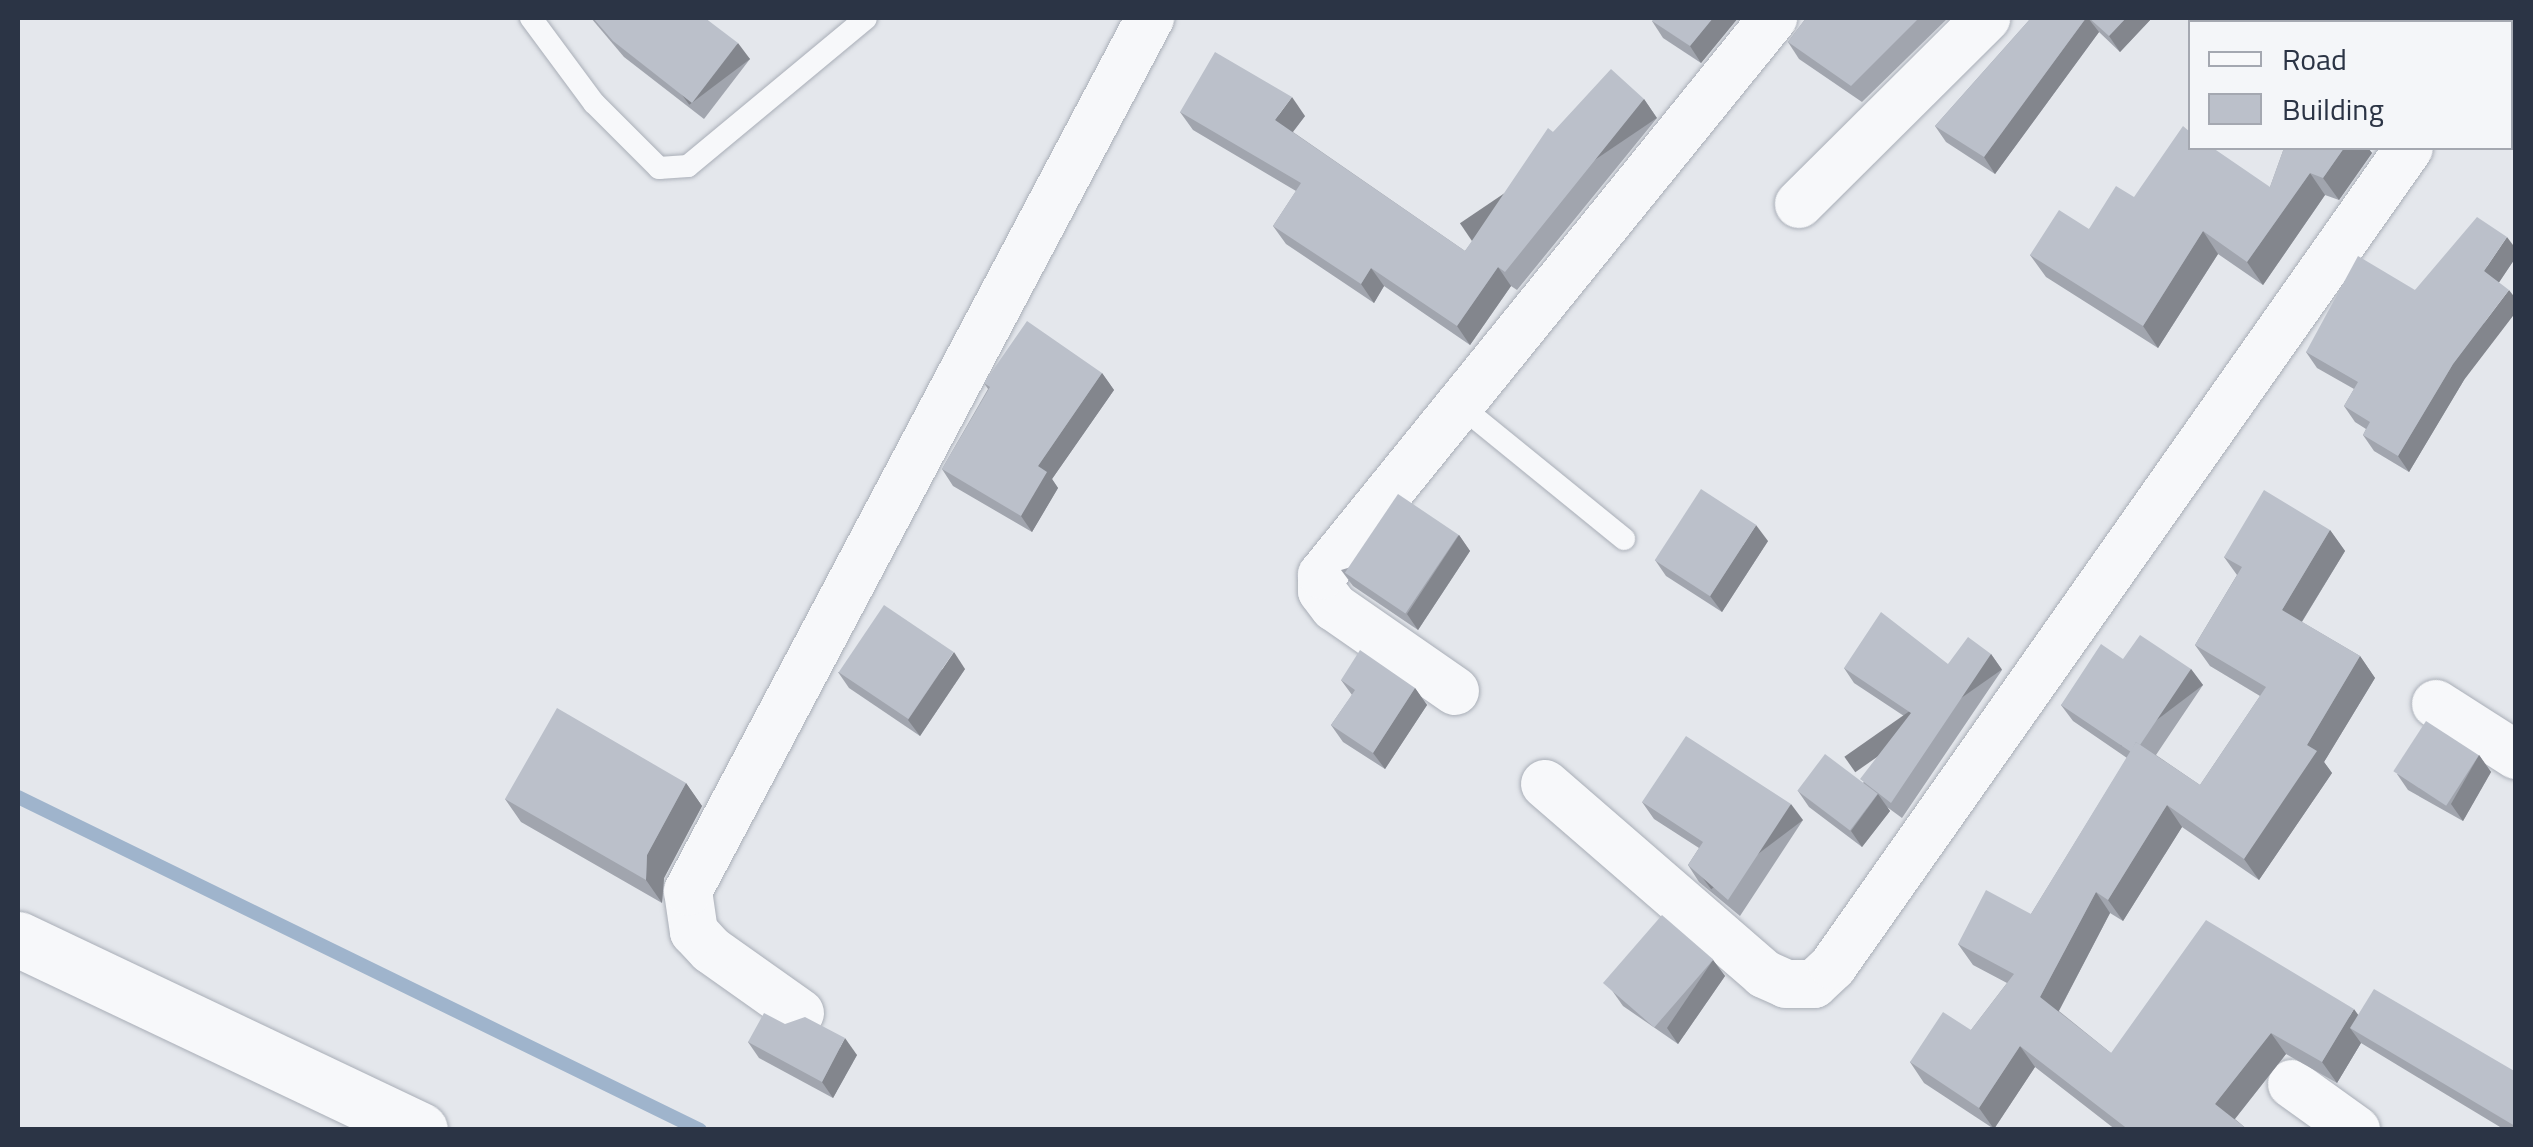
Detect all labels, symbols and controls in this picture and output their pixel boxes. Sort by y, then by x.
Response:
legend [2188,20,2513,150]
text: Road [2282,36,2347,82]
text: Building [2282,86,2384,132]

